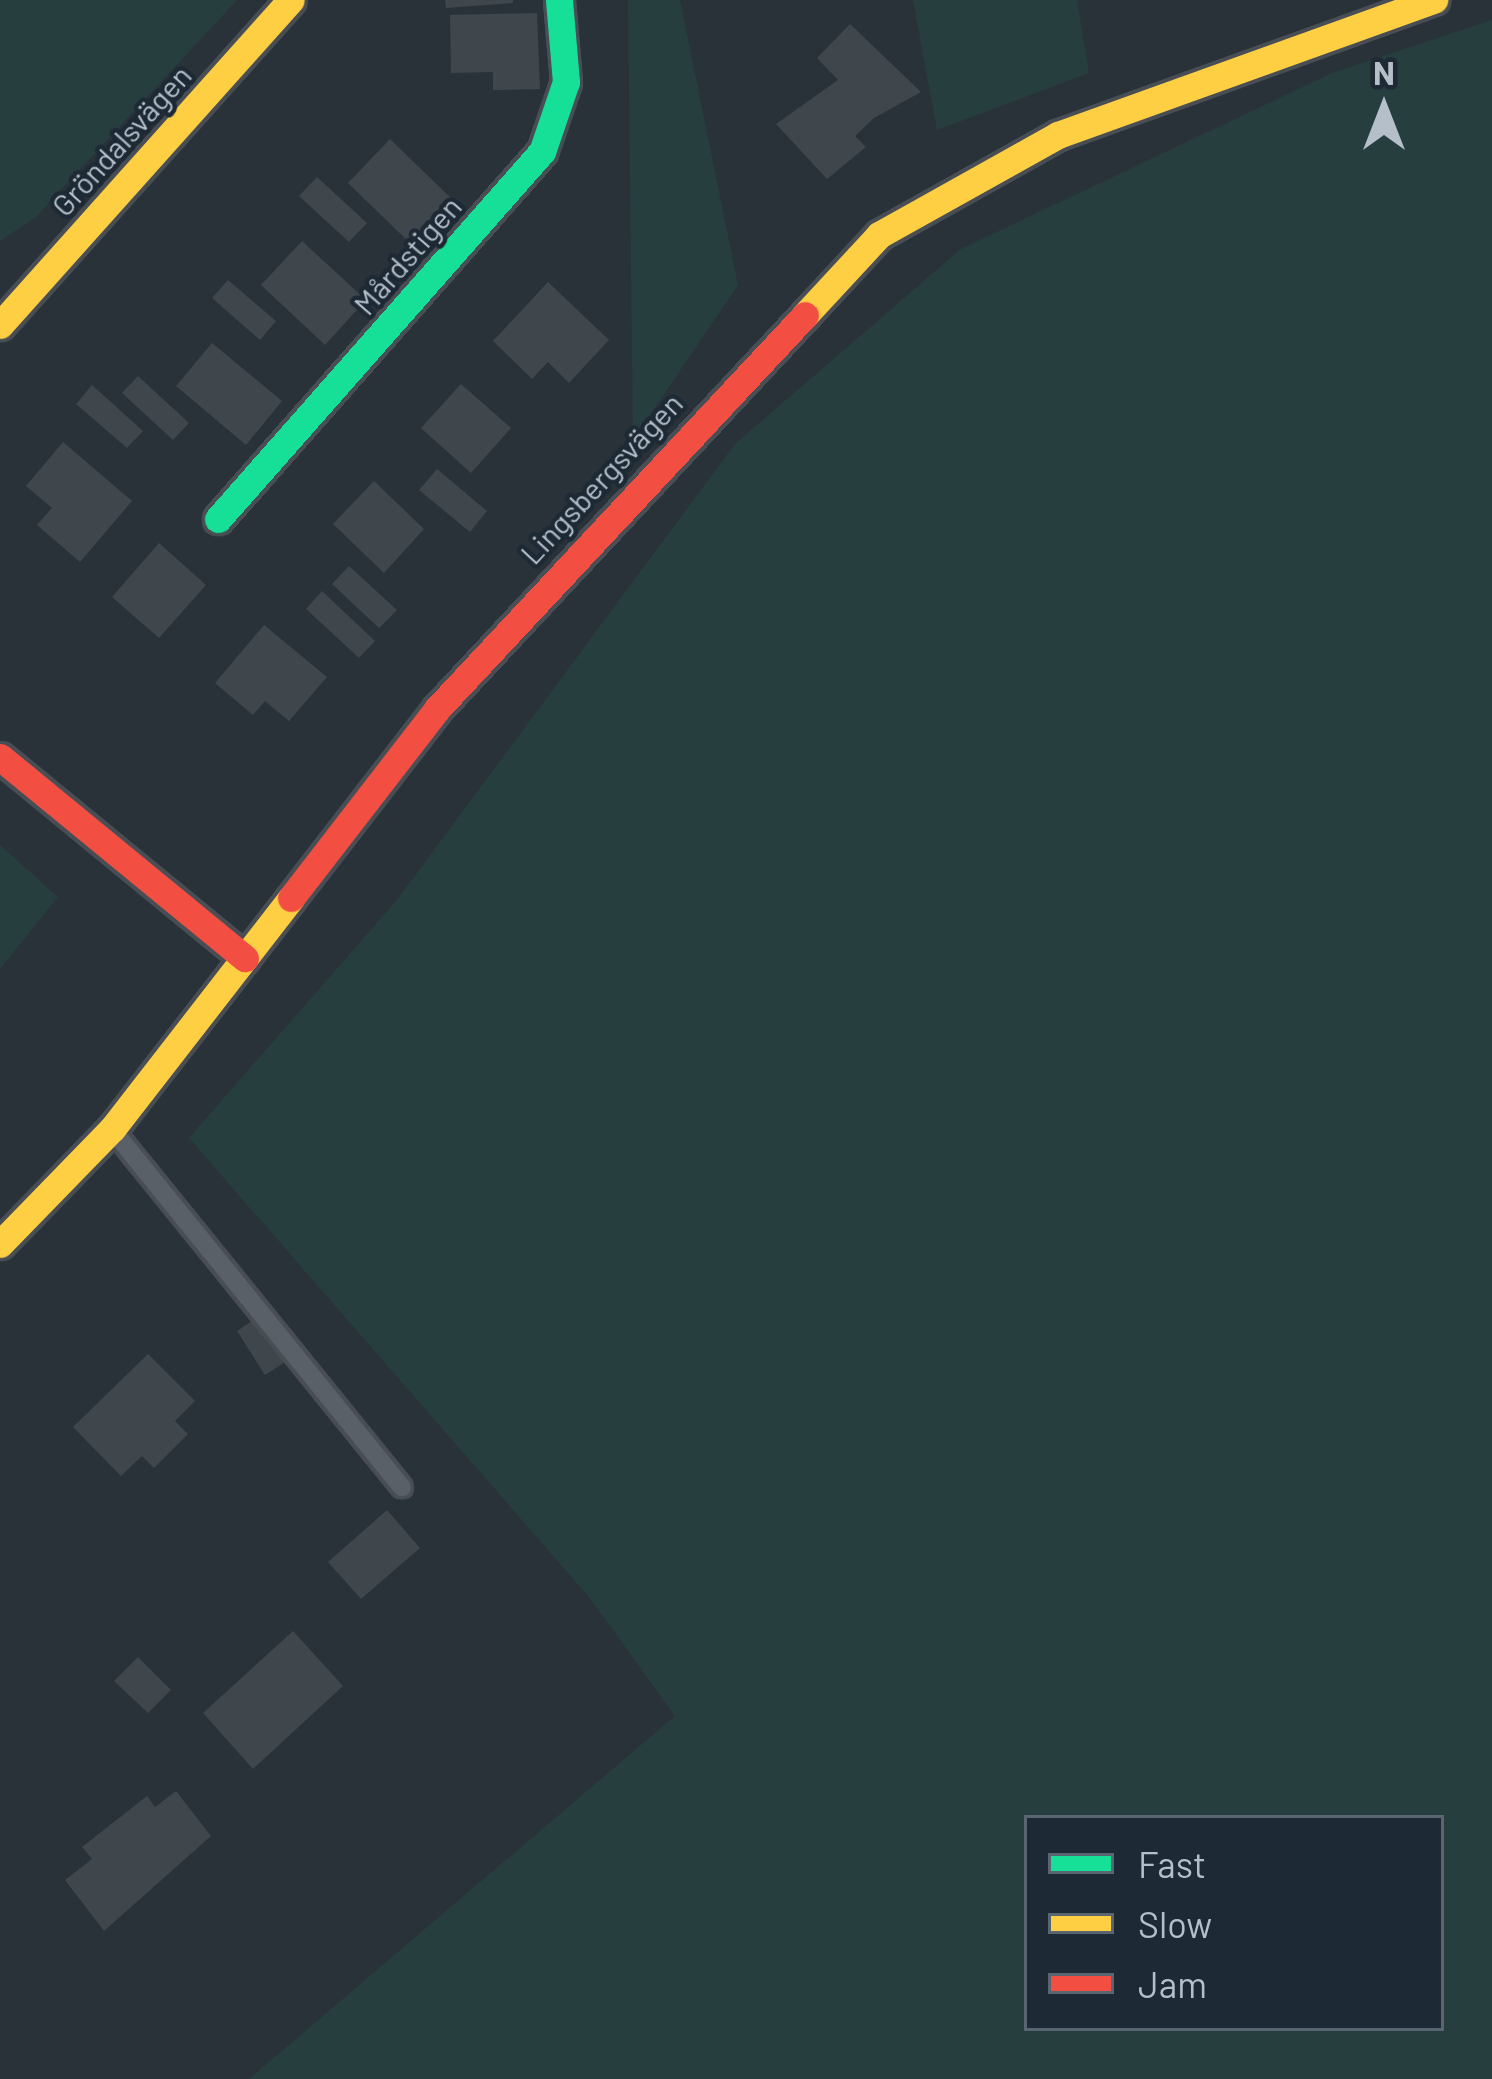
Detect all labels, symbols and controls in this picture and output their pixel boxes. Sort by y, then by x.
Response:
north arrow [1324,48,1444,168]
text: N [1373,52,1395,92]
street label: Gröndalsvägen [44,57,198,223]
street label: Mårdstigen [346,188,468,322]
street label: Lingsbergsvägen [513,385,689,571]
legend [1024,1815,1444,2031]
text: Fast [1138,1842,1206,1885]
text: Slow [1138,1902,1212,1945]
text: Jam [1138,1962,1207,2005]

